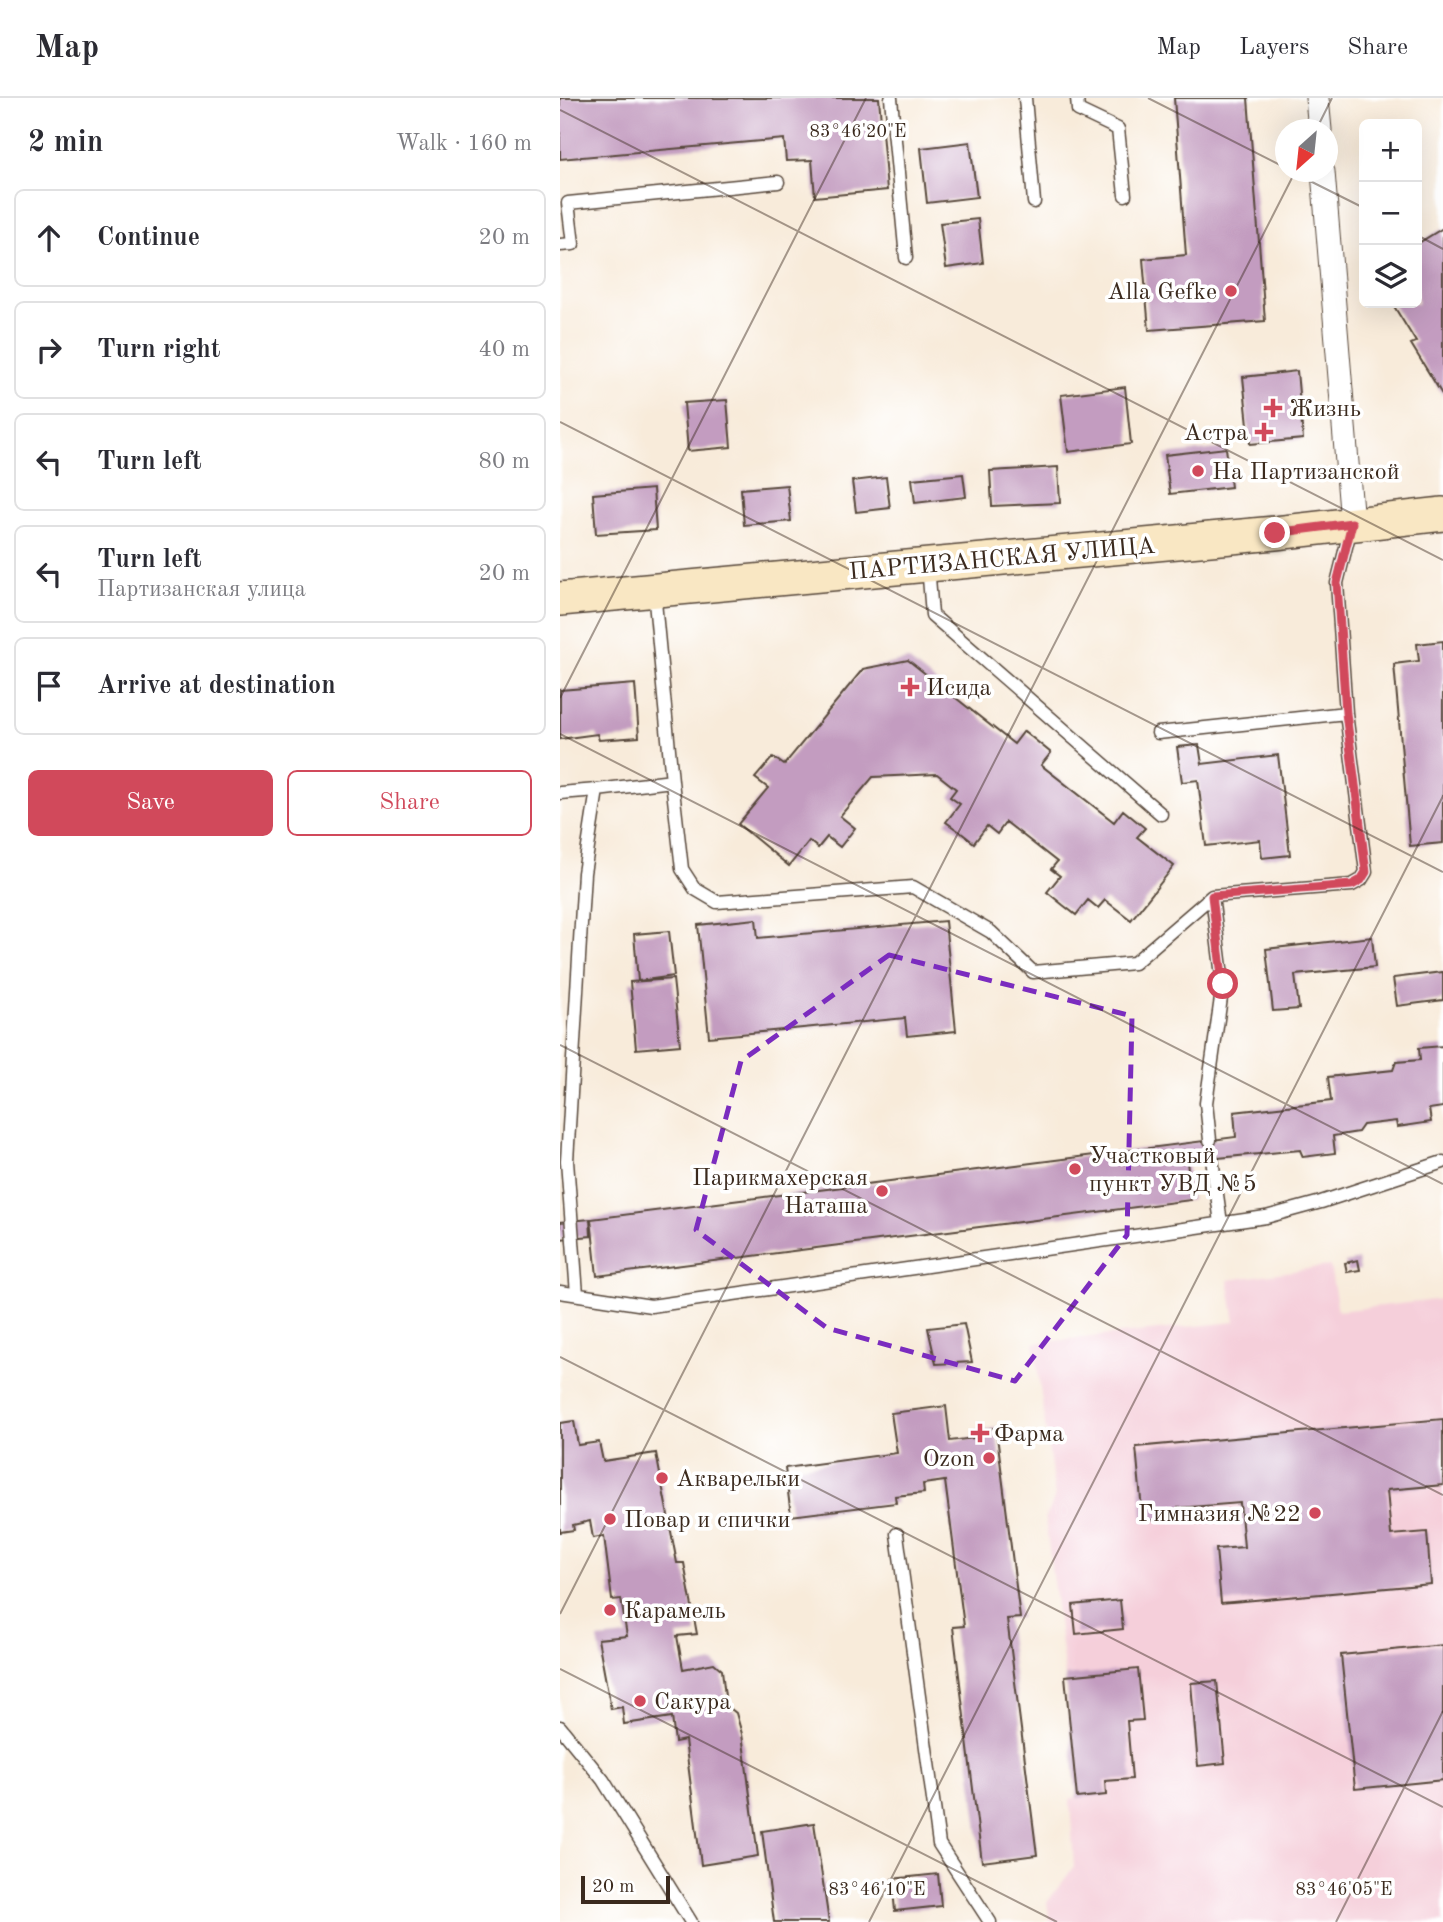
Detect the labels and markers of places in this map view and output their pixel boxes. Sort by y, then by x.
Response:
place label: Alla Gefke [1107,281,1217,305]
marker: Alla Gefke [1223,283,1239,299]
marker: Жизнь [1263,398,1283,418]
place label: Жизнь [1289,398,1361,422]
place label: Астра [1184,422,1248,446]
marker: Астра [1254,422,1274,442]
place label: На Партизанской [1212,461,1400,485]
marker: На Партизанской [1190,463,1206,479]
marker: Исида [900,677,920,697]
place label: Исида [926,677,992,701]
place label: Участковый пункт УВД №5 [1089,1145,1257,1197]
marker: Участковый пункт УВД №5 [1067,1161,1083,1177]
place label: Парикмахерская Наташа [692,1167,868,1219]
marker: Парикмахерская Наташа [874,1183,890,1199]
place label: Фарма [994,1423,1064,1447]
marker: Фарма [972,1425,988,1441]
place label: Ozon [923,1448,975,1472]
marker: Ozon [981,1450,997,1466]
place label: Акварельки [676,1468,800,1492]
marker: Акварельки [654,1470,670,1486]
place label: Гимназия №22 [1138,1503,1301,1527]
marker: Гимназия №22 [1307,1505,1323,1521]
place label: Повар и спички [624,1509,790,1533]
marker: Повар и спички [602,1511,618,1527]
place label: Карамель [624,1600,726,1624]
marker: Карамель [602,1602,618,1618]
place label: Сакура [654,1691,731,1715]
marker: Сакура [632,1693,648,1709]

